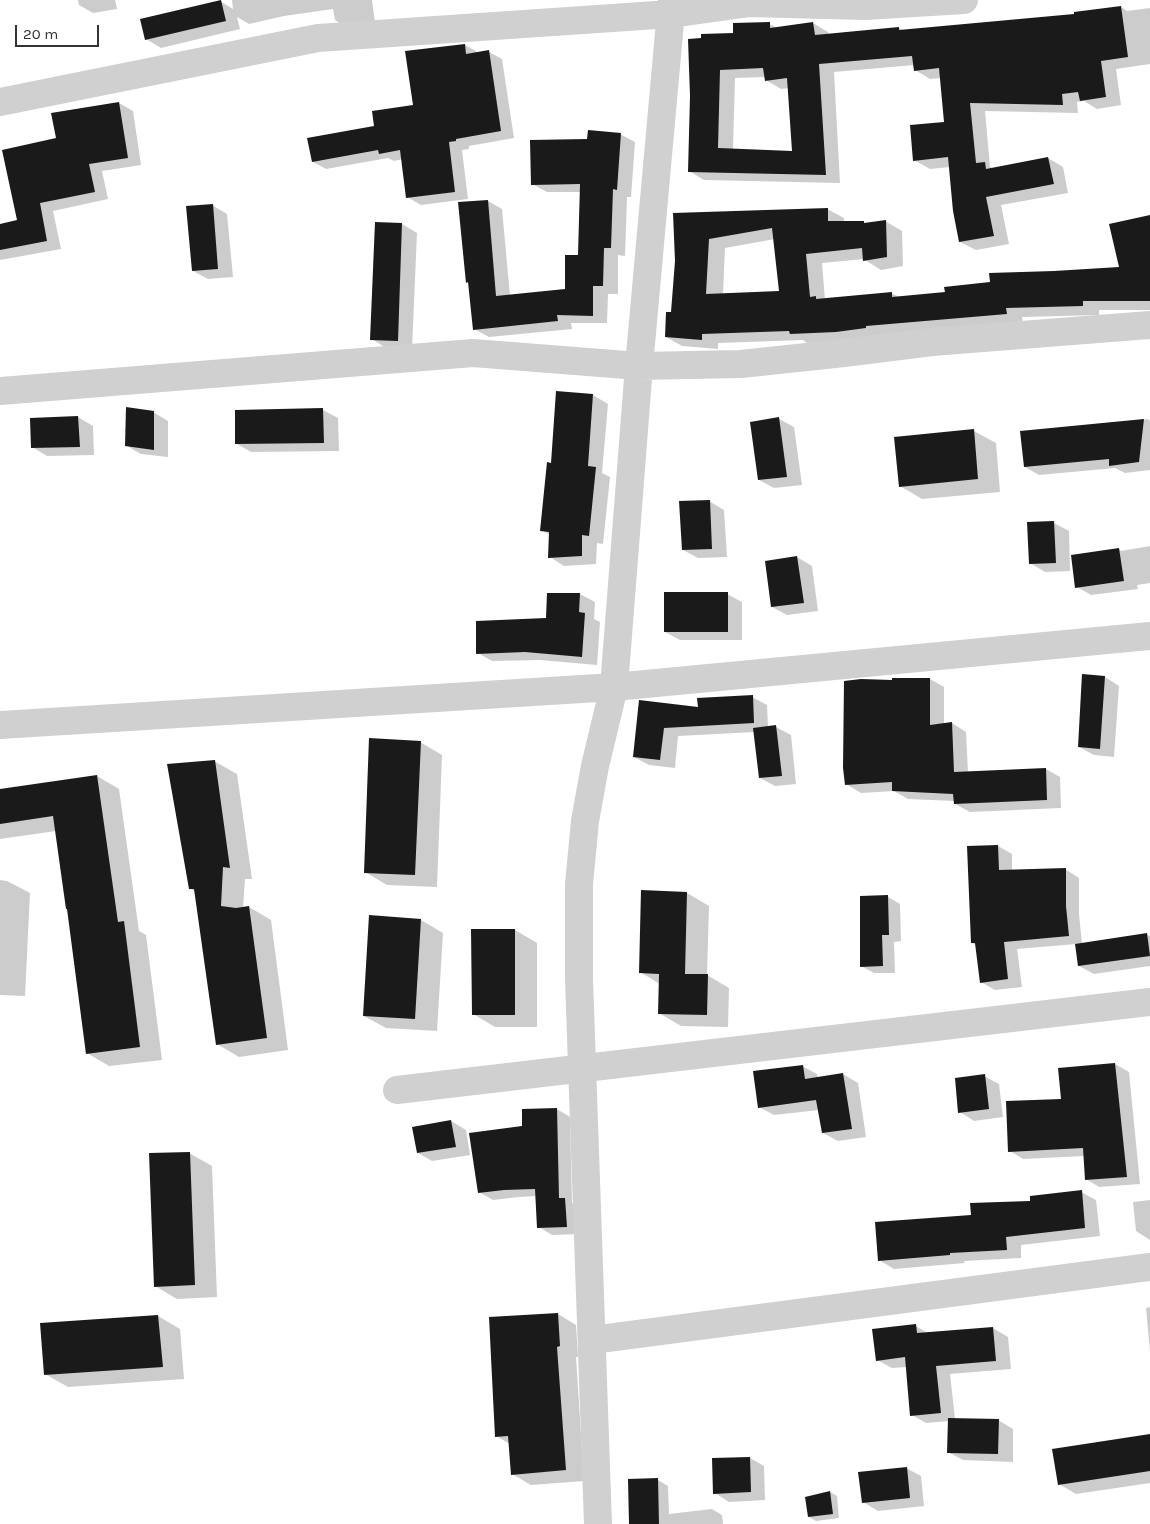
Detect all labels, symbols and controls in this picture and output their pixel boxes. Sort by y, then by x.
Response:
scale bar [18,15,101,47]
text: 20 m [23,25,58,43]

